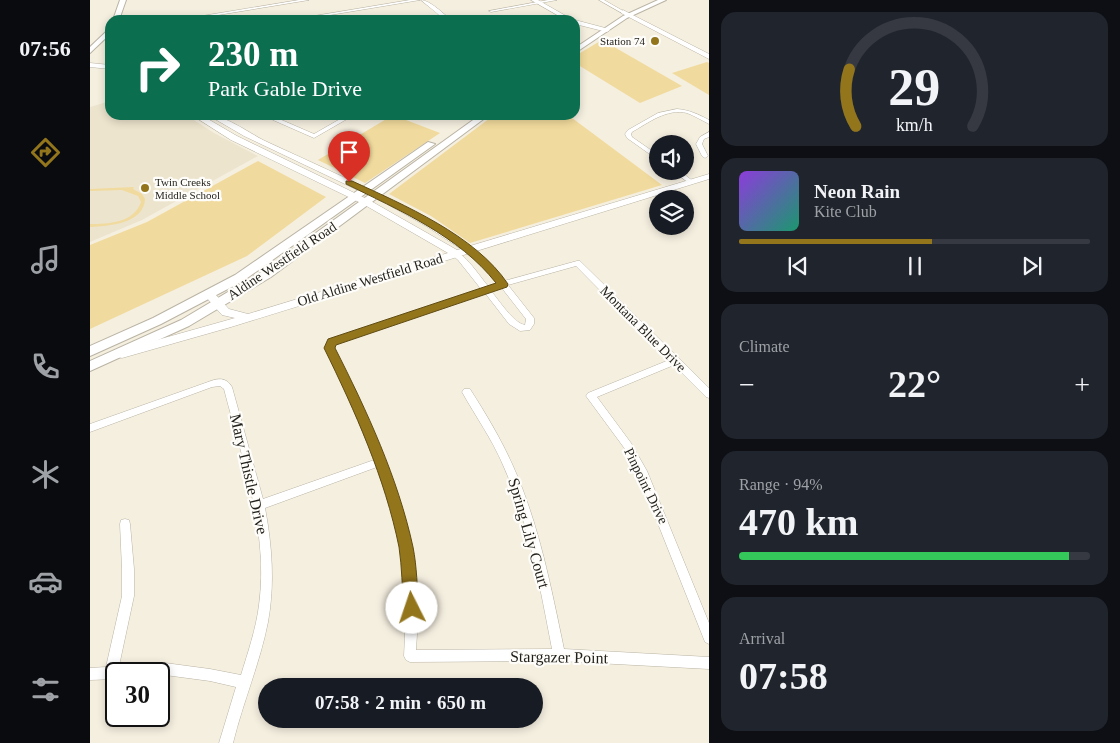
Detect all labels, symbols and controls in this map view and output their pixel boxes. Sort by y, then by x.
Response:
icon: right [125,35,190,100]
text: 230 m [208,35,298,74]
place label: Station 74 [600,35,645,47]
marker: Station 74 [649,35,661,47]
text: 07:56 [19,36,71,61]
text: 29 [889,59,941,116]
text: Park Gable Drive [208,76,362,101]
text: km/h [896,115,933,135]
pin [328,131,370,182]
icon: directions [28,135,63,170]
map controls [649,135,694,235]
button: sound [649,135,694,180]
icon: arrive [335,138,363,166]
place label: Twin Creeks Middle School [155,176,220,201]
text: Neon Rain [814,181,900,202]
marker: Twin Creeks Middle School [139,182,151,194]
button: layers [649,190,694,235]
text: Kite Club [814,203,877,220]
street label: Aldine Westfield Road [225,219,339,303]
icon: music [28,242,63,277]
street label: Old Aldine Westfield Road [295,251,445,309]
icon: previous [784,252,812,280]
icon: pause [901,252,929,280]
icon: next [1018,252,1046,280]
street label: Montana Blue Drive [597,283,689,375]
text: Climate [739,338,790,355]
icon: phone [28,349,63,384]
text: 22° [888,363,941,405]
text: − [739,369,755,400]
text: + [1074,369,1090,400]
street label: Mary Thistle Drive [226,412,271,536]
street label: Pinpoint Drive [621,445,671,527]
icon: climate [28,457,63,492]
street label: Spring Lily Court [504,476,553,591]
text: Range · 94% [739,476,823,493]
text: 470 km [739,501,858,543]
icon: car [28,564,63,599]
position arrow [385,581,437,633]
text: Arrival [739,630,785,647]
street label: Stargazer Point [510,648,609,667]
text: 07:58 [739,655,828,697]
speed limit sign: 30 [105,662,170,727]
icon: filters [28,672,63,707]
text: 07:58 · 2 min · 650 m [315,692,486,713]

